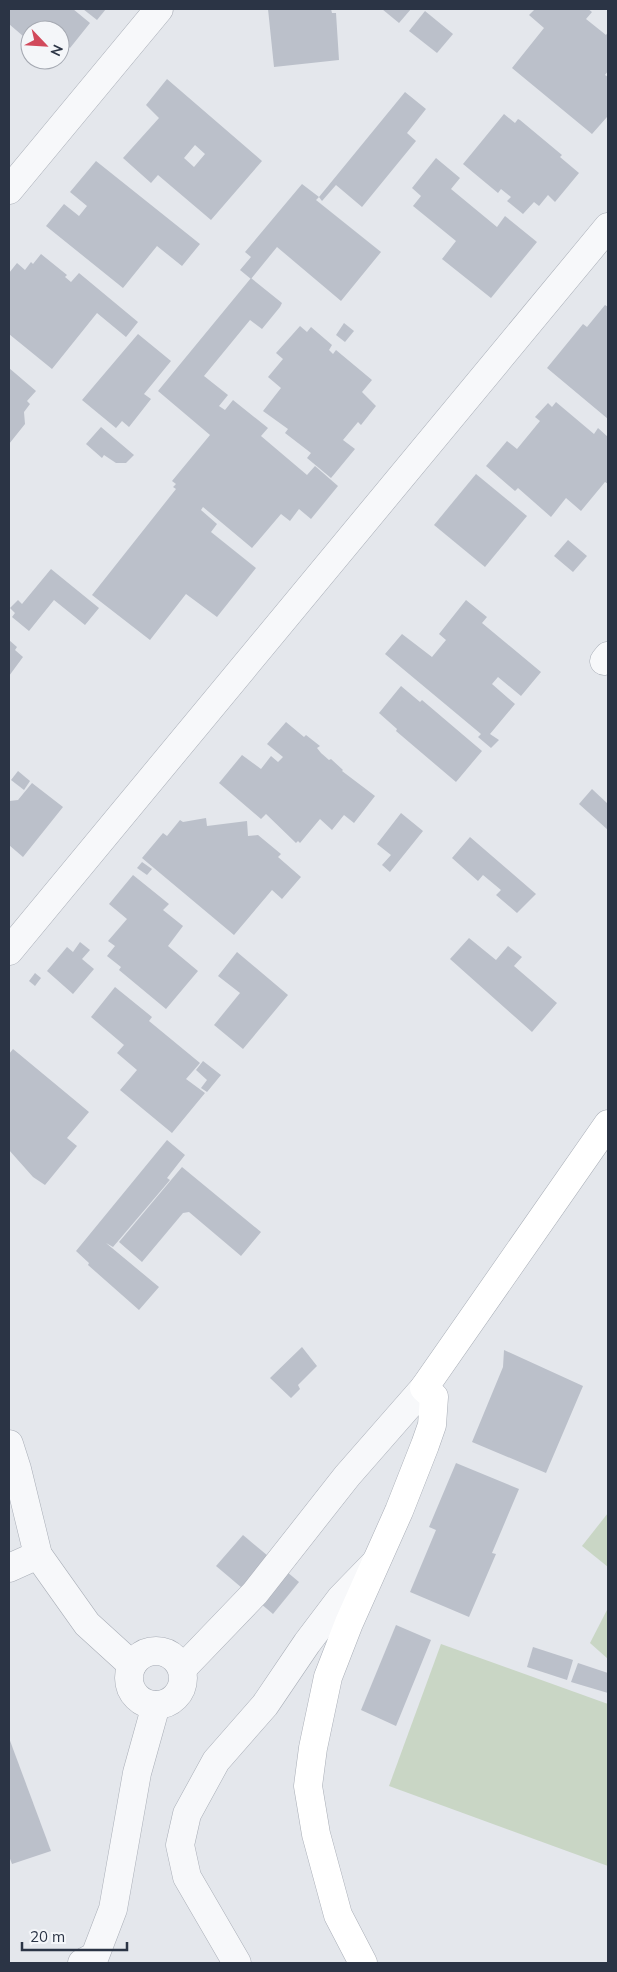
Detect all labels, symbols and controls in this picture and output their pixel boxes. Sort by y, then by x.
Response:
north arrow [20,20,70,70]
text: N [46,42,67,59]
scale bar [22,1920,128,1952]
text: 20 m [30,1927,65,1946]

